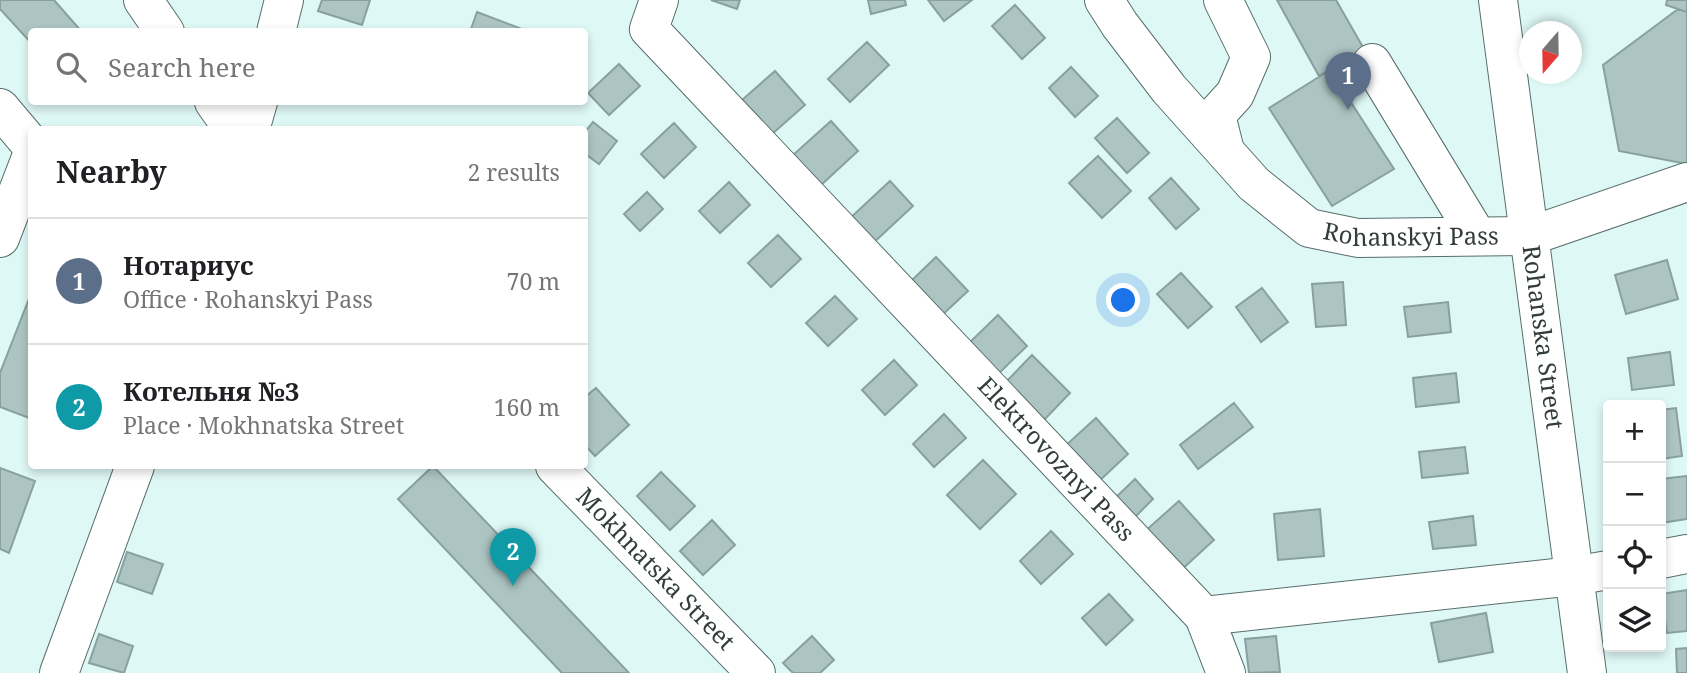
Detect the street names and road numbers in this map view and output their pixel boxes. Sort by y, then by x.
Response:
street label: Rohanskyi Pass [1321,213,1499,253]
street label: Rohanska Street [1516,243,1573,431]
street label: Elektrovoznyi Pass [971,369,1143,548]
street label: Mokhnatska Street [570,480,743,657]

